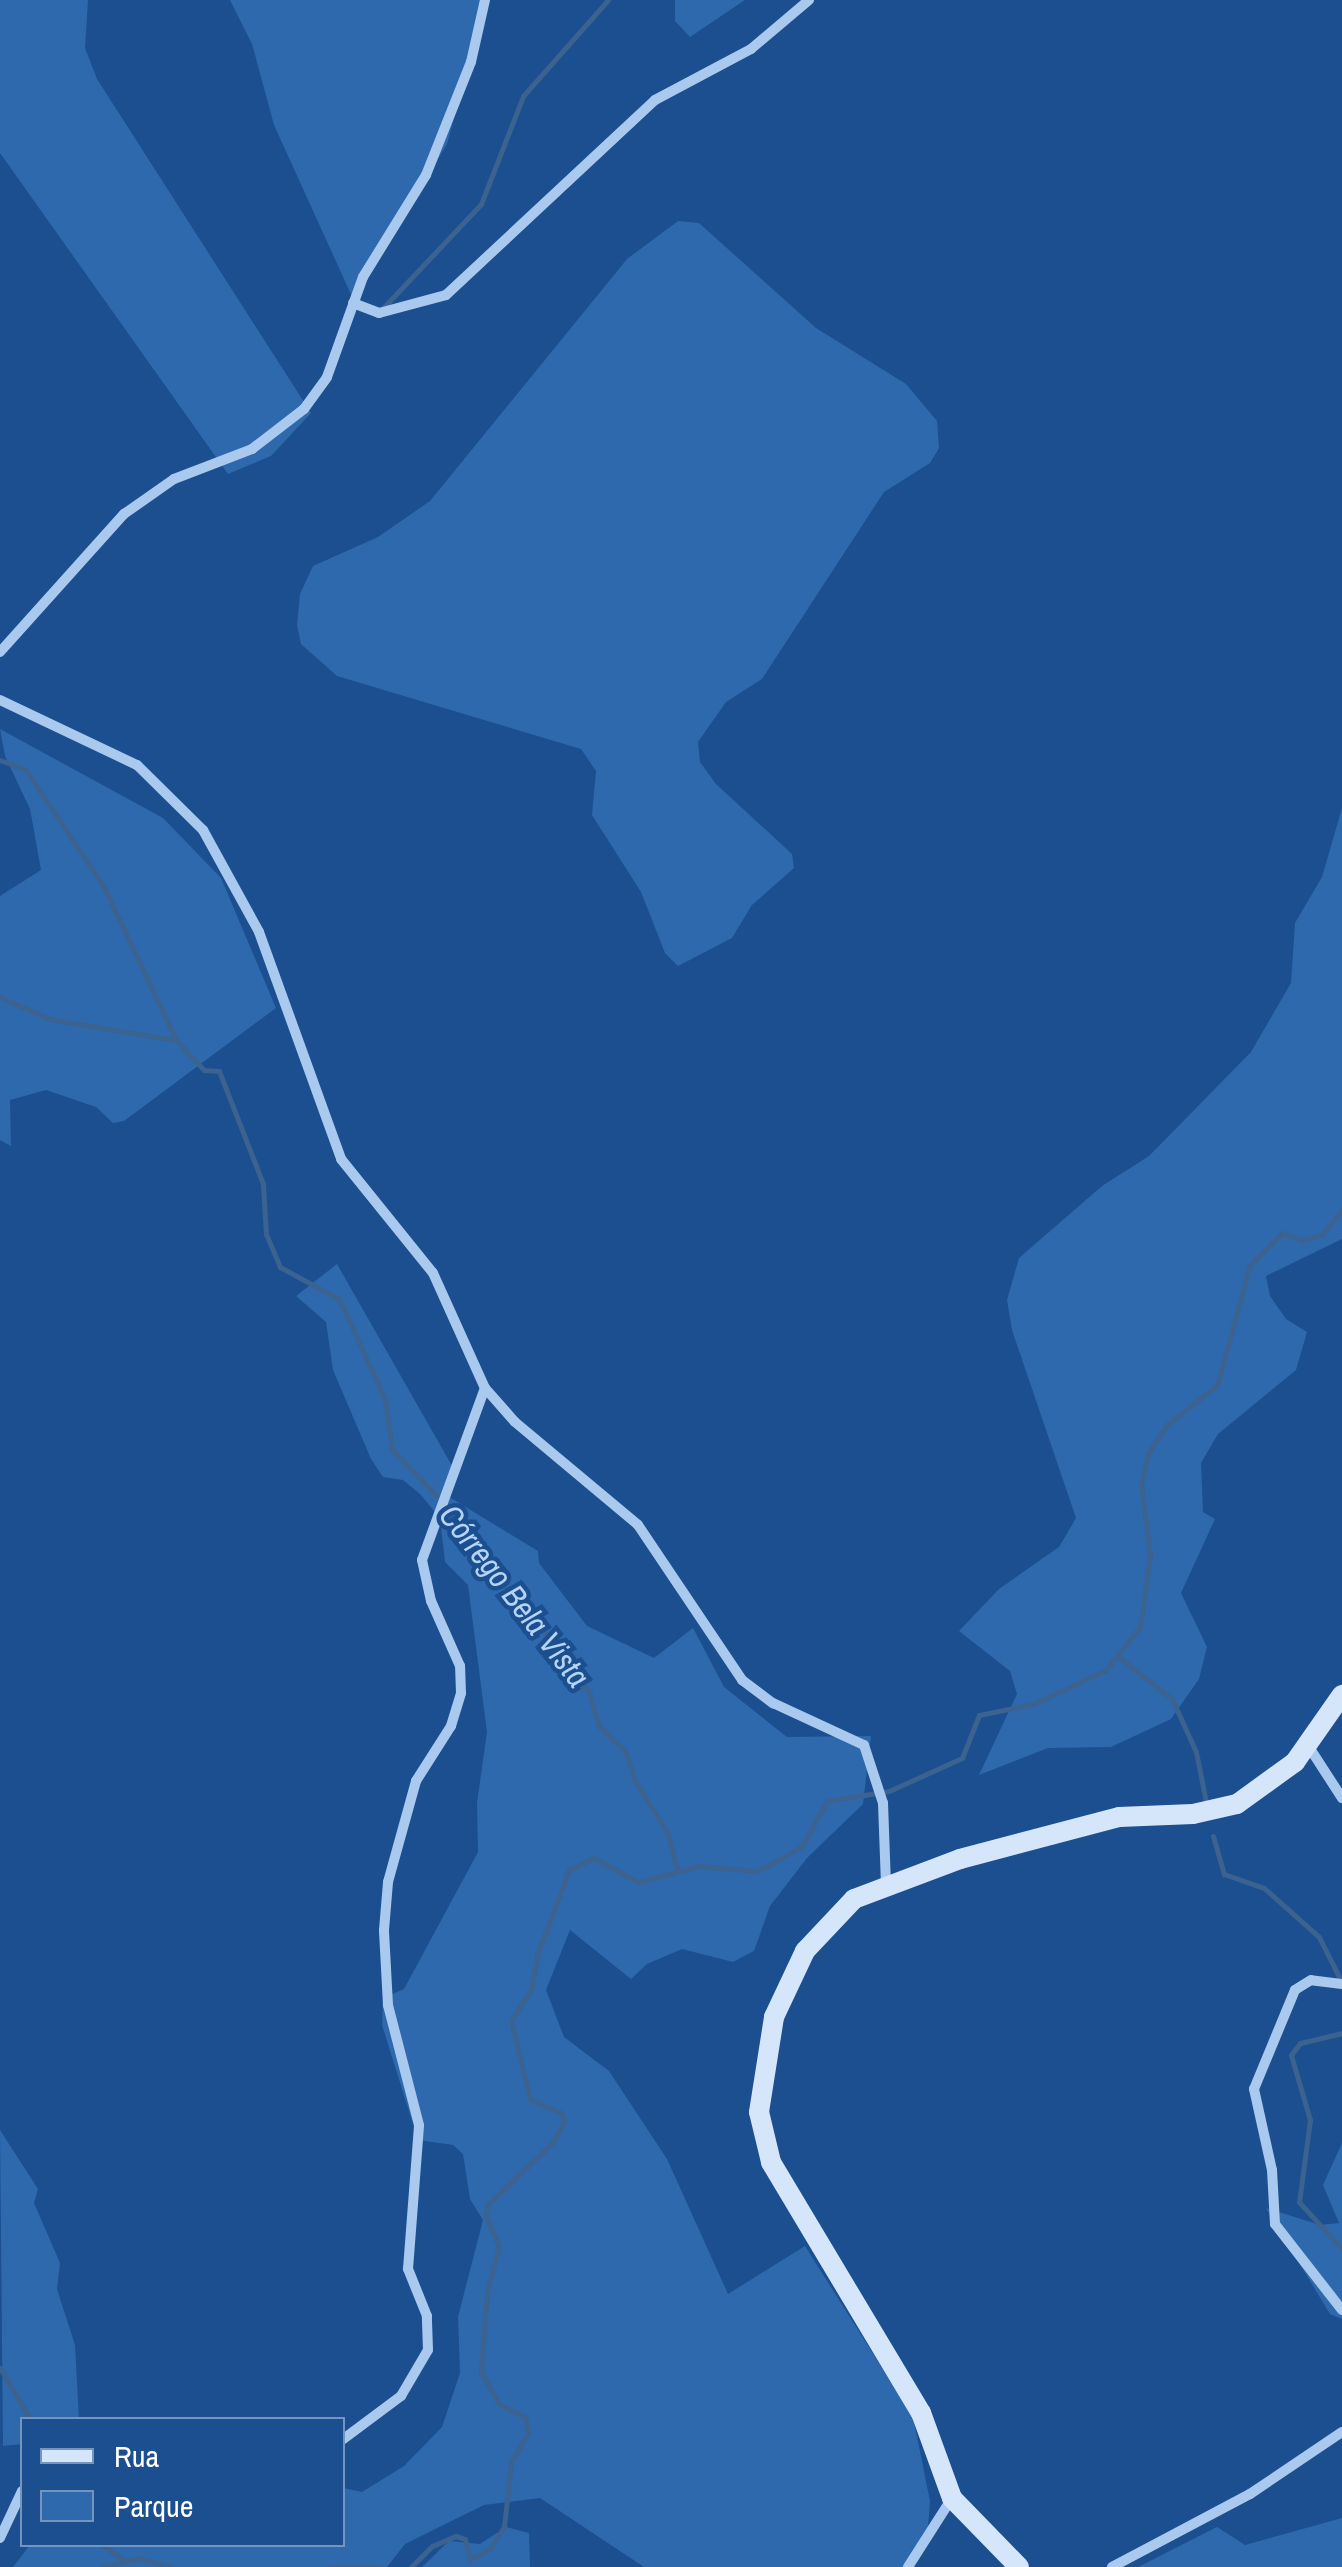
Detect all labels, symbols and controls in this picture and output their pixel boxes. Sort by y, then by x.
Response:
water label: Córrego Bela Vista [431,1497,597,1695]
legend [20,2417,345,2547]
text: Rua [114,2436,159,2476]
text: Parque [114,2486,193,2526]

